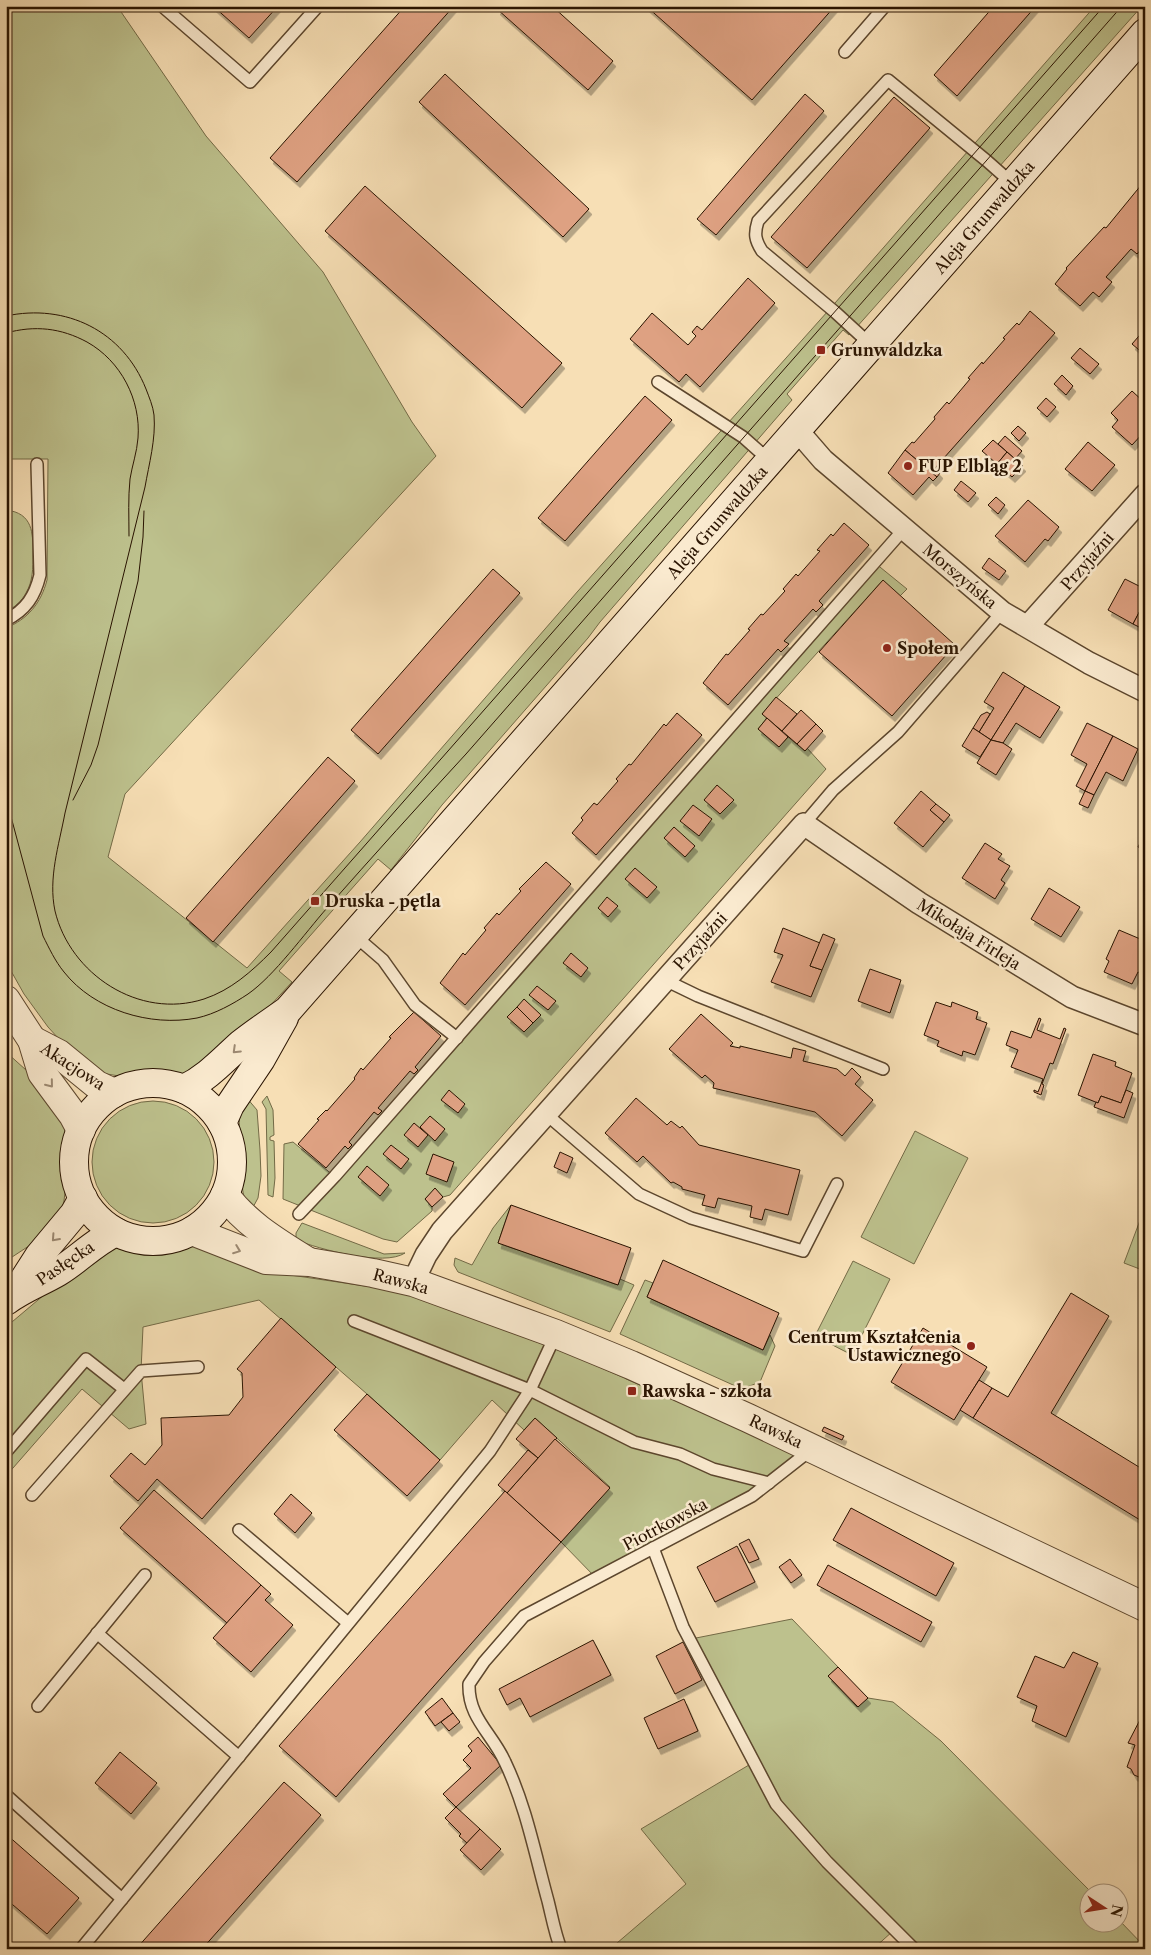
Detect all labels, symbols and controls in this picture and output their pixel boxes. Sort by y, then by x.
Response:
street label: Aleja Grunwaldzka [929,156,1039,278]
place label: Grunwaldzka [831,340,943,360]
marker: Grunwaldzka [815,344,827,356]
place label: FUP Elbląg 2 [918,456,1022,476]
marker: FUP Elbląg 2 [902,460,914,472]
street label: Aleja Grunwaldzka [662,461,772,583]
street label: Przyjaźni [1056,528,1118,594]
street label: Morszyńska [919,539,1002,613]
place label: Społem [897,638,959,658]
marker: Społem [881,642,893,654]
place label: Druska - pętla [325,891,442,911]
street label: Mikołaja Firleja [913,894,1025,974]
marker: Druska - pętla [309,895,321,907]
street label: Przyjaźni [669,908,731,974]
street label: Akacjowa [36,1037,109,1094]
one-way arrow [232,1044,241,1053]
one-way arrow [45,1078,53,1087]
one-way arrow [51,1232,60,1241]
street label: Pasłęcka [32,1236,98,1290]
one-way arrow [232,1244,240,1254]
street label: Rawska [371,1264,432,1298]
place label: Centrum Kształcenia Ustawicznego [788,1327,962,1365]
marker: Centrum Kształcenia Ustawicznego [965,1340,977,1352]
place label: Rawska - szkoła [642,1381,773,1401]
marker: Rawska - szkoła [626,1385,638,1397]
street label: Rawska [746,1410,807,1452]
street label: Piotrkowska [619,1493,711,1555]
north arrow [1078,1882,1128,1932]
text: N [1107,1903,1127,1919]

